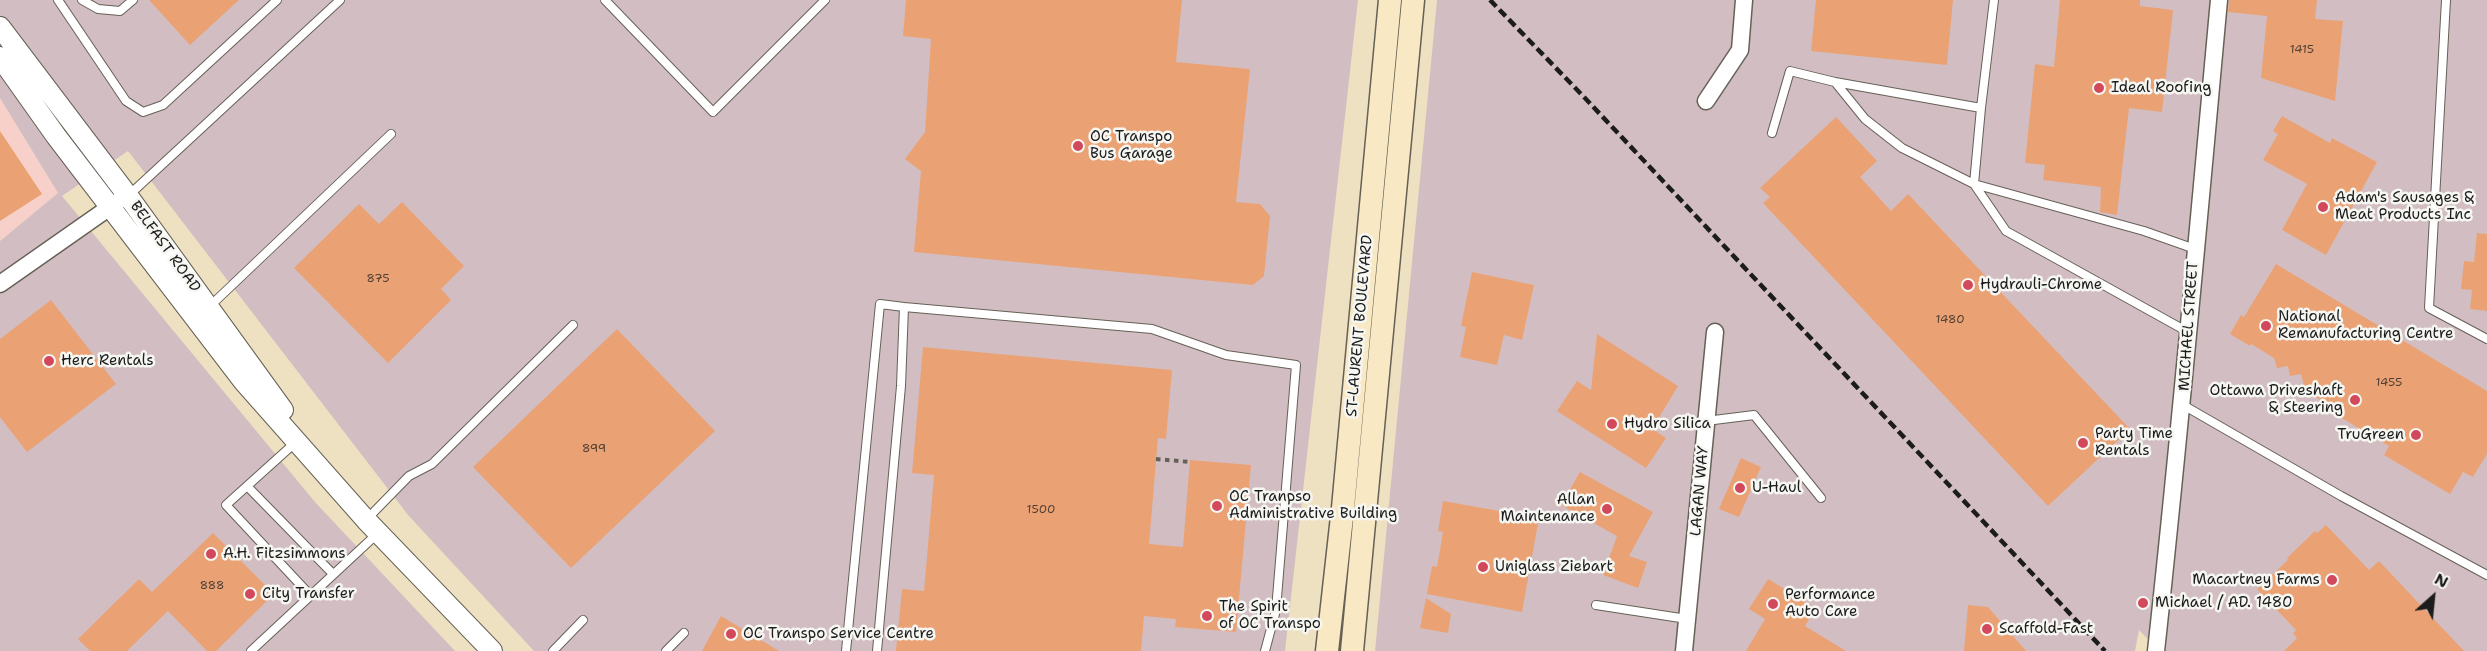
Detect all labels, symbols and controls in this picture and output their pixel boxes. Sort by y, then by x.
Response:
house number: 1415 [2290,43,2314,57]
place label: Ideal Roofing [2111,79,2211,97]
marker: Ideal Roofing [2092,81,2106,95]
place label: OC Transpo Bus Garage [1090,128,1173,163]
marker: OC Transpo Bus Garage [1071,139,1085,153]
place label: Adam's Sausages & Meat Products Inc [2335,189,2474,224]
street label: BELFAST ROAD [126,198,204,296]
marker: Adam's Sausages & Meat Products Inc [2316,200,2330,214]
street label: ST-LAURENT BOULEVARD [1343,234,1377,418]
street label: MICHAEL STREET [2175,261,2203,391]
house number: 875 [367,272,389,286]
place label: Hydrauli-Chrome [1980,276,2102,294]
marker: Hydrauli-Chrome [1961,278,1975,292]
place label: National Remanufacturing Centre [2278,308,2454,343]
house number: 1480 [1935,313,1965,327]
marker: National Remanufacturing Centre [2259,319,2273,333]
place label: Herc Rentals [61,352,154,370]
marker: Herc Rentals [42,354,56,368]
house number: 1455 [2376,376,2402,390]
place label: Ottawa Driveshaft & Steering [2209,382,2343,417]
marker: Ottawa Driveshaft & Steering [2348,393,2362,407]
place label: Hydro Silica [1624,415,1711,433]
marker: Hydro Silica [1605,417,1619,431]
place label: Party Time Rentals [2095,425,2173,460]
place label: TruGreen [2337,426,2404,444]
marker: TruGreen [2409,428,2423,442]
marker: Party Time Rentals [2076,436,2090,450]
house number: 899 [582,442,606,456]
street label: LAGAN WAY [1687,445,1713,537]
place label: U-Haul [1752,479,1801,497]
marker: U-Haul [1733,481,1747,495]
place label: OC Tranpso Administrative Building [1229,488,1397,523]
place label: Allan Maintenance [1500,491,1595,526]
marker: OC Tranpso Administrative Building [1210,499,1224,513]
marker: Allan Maintenance [1600,502,1614,516]
house number: 1500 [1027,503,1055,517]
place label: A.H. Fitzsimmons [223,545,346,563]
marker: A.H. Fitzsimmons [204,547,218,561]
place label: Uniglass Ziebart [1495,558,1613,576]
marker: Uniglass Ziebart [1476,560,1490,574]
north arrow [2403,567,2463,627]
text: N [2431,568,2452,593]
place label: Macartney Farms [2192,571,2320,589]
marker: Macartney Farms [2325,573,2339,587]
house number: 888 [200,579,224,593]
place label: City Transfer [262,585,355,603]
place label: Performance Auto Care [1785,586,1876,621]
marker: City Transfer [243,587,257,601]
place label: Michael / AD. 1480 [2155,594,2292,612]
marker: Michael / AD. 1480 [2136,596,2150,610]
marker: Performance Auto Care [1766,597,1780,611]
place label: The Spirit of OC Transpo [1219,598,1321,633]
marker: The Spirit of OC Transpo [1200,609,1214,623]
place label: Scaffold-Fast [1999,620,2093,638]
marker: Scaffold-Fast [1980,622,1994,636]
place label: OC Transpo Service Centre [743,625,934,643]
marker: OC Transpo Service Centre [724,627,738,641]

